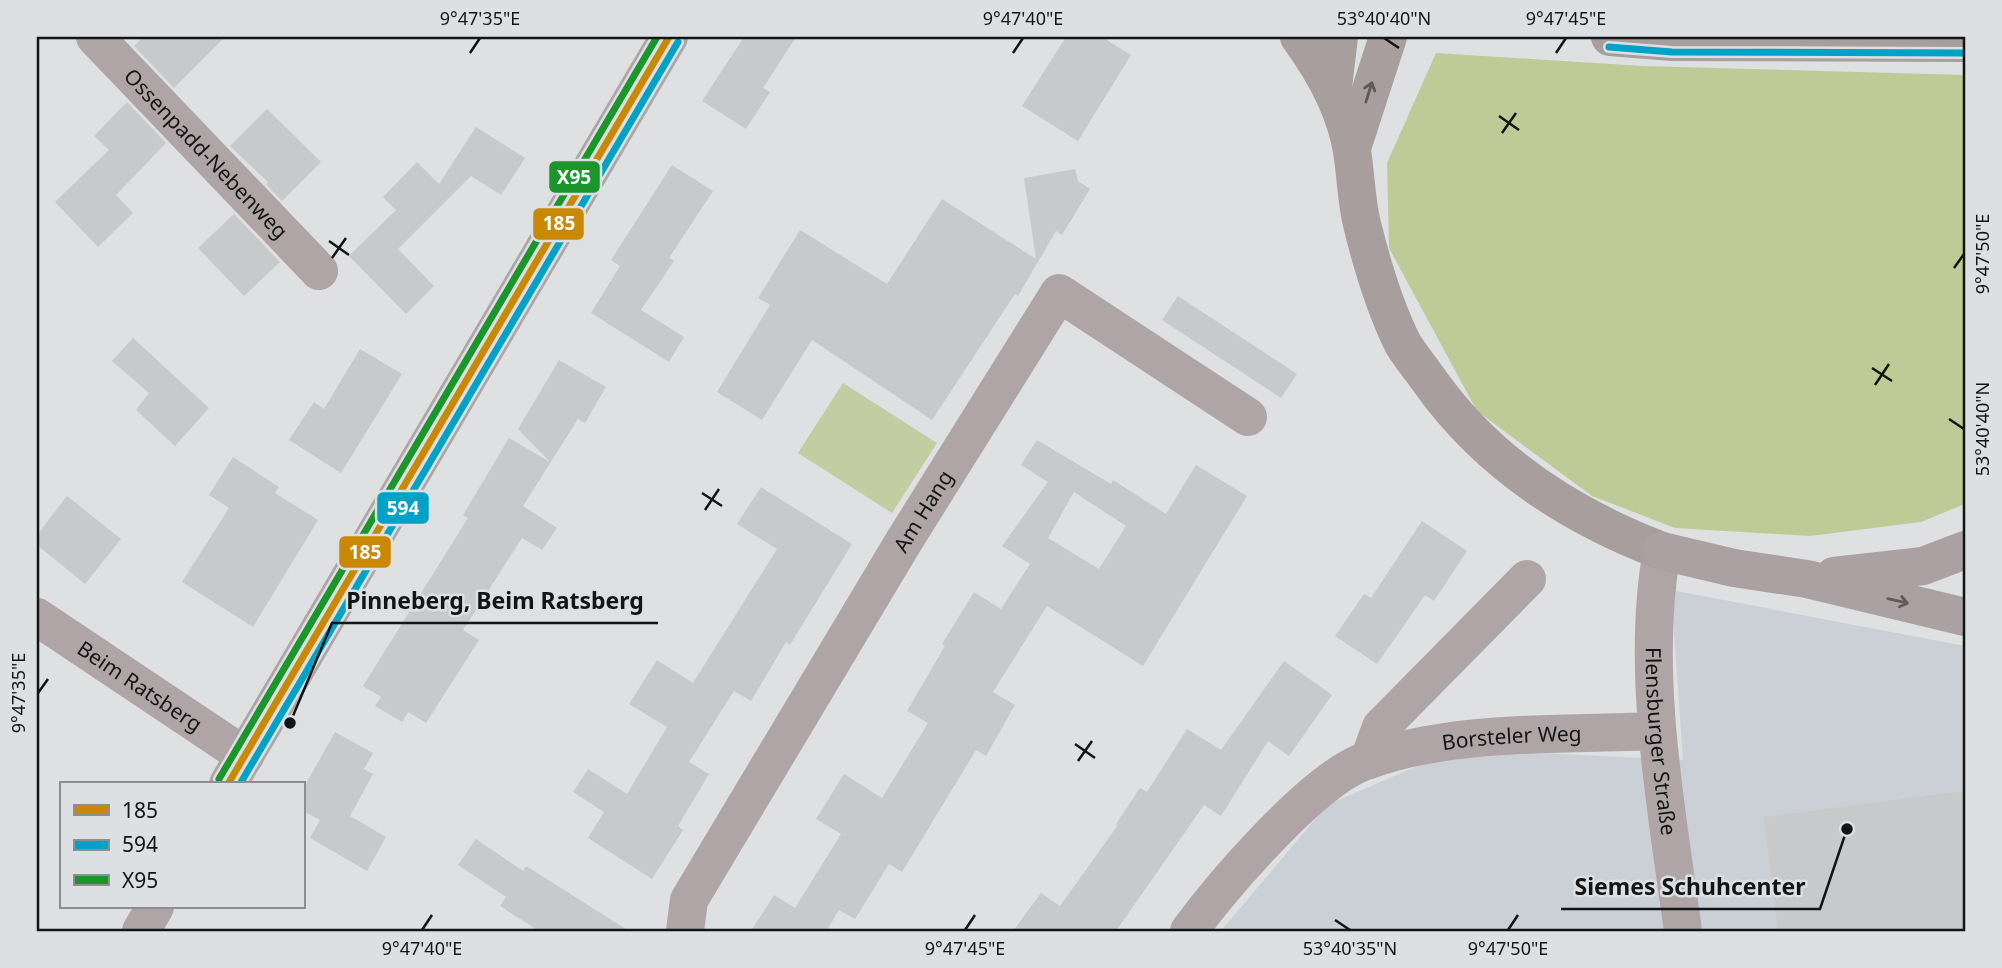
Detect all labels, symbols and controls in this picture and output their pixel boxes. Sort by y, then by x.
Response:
text: 9°47'35"E [440,6,520,30]
text: 9°47'40"E [983,6,1063,30]
text: 53°40'40"N [1337,6,1431,30]
text: 9°47'45"E [1526,6,1606,30]
street label: Ossenpadd-Nebenweg [118,62,294,244]
one-way arrow [1363,81,1376,103]
line badge: X95 [548,160,601,194]
text: X95 [557,164,591,190]
line badge: 185 [532,207,585,241]
text: 185 [543,210,575,236]
text: 9°47'50"E [1970,214,1994,294]
text: 53°40'40"N [1970,382,1994,476]
street label: Am Hang [887,465,959,557]
line badge: 594 [376,491,430,525]
text: 594 [387,495,419,521]
line badge: 185 [338,535,392,569]
text: 185 [349,539,381,565]
callout: Pinneberg, Beim Ratsberg [332,579,658,623]
text: Pinneberg, Beim Ratsberg [346,584,644,616]
one-way arrow [1886,594,1909,608]
street label: Beim Ratsberg [72,634,208,738]
street label: Flensburger Straße [1640,647,1683,837]
text: 9°47'35"E [6,653,30,733]
street label: Borsteler Weg [1440,719,1582,756]
legend [60,782,304,908]
text: 185 [122,796,158,824]
text: 594 [122,830,158,858]
callout: Siemes Schuhcenter [1561,865,1820,909]
text: X95 [122,866,158,894]
text: Siemes Schuhcenter [1575,870,1805,902]
text: 9°47'40"E [382,936,462,960]
text: 9°47'45"E [925,936,1005,960]
text: 53°40'35"N [1303,936,1397,960]
text: 9°47'50"E [1468,936,1548,960]

